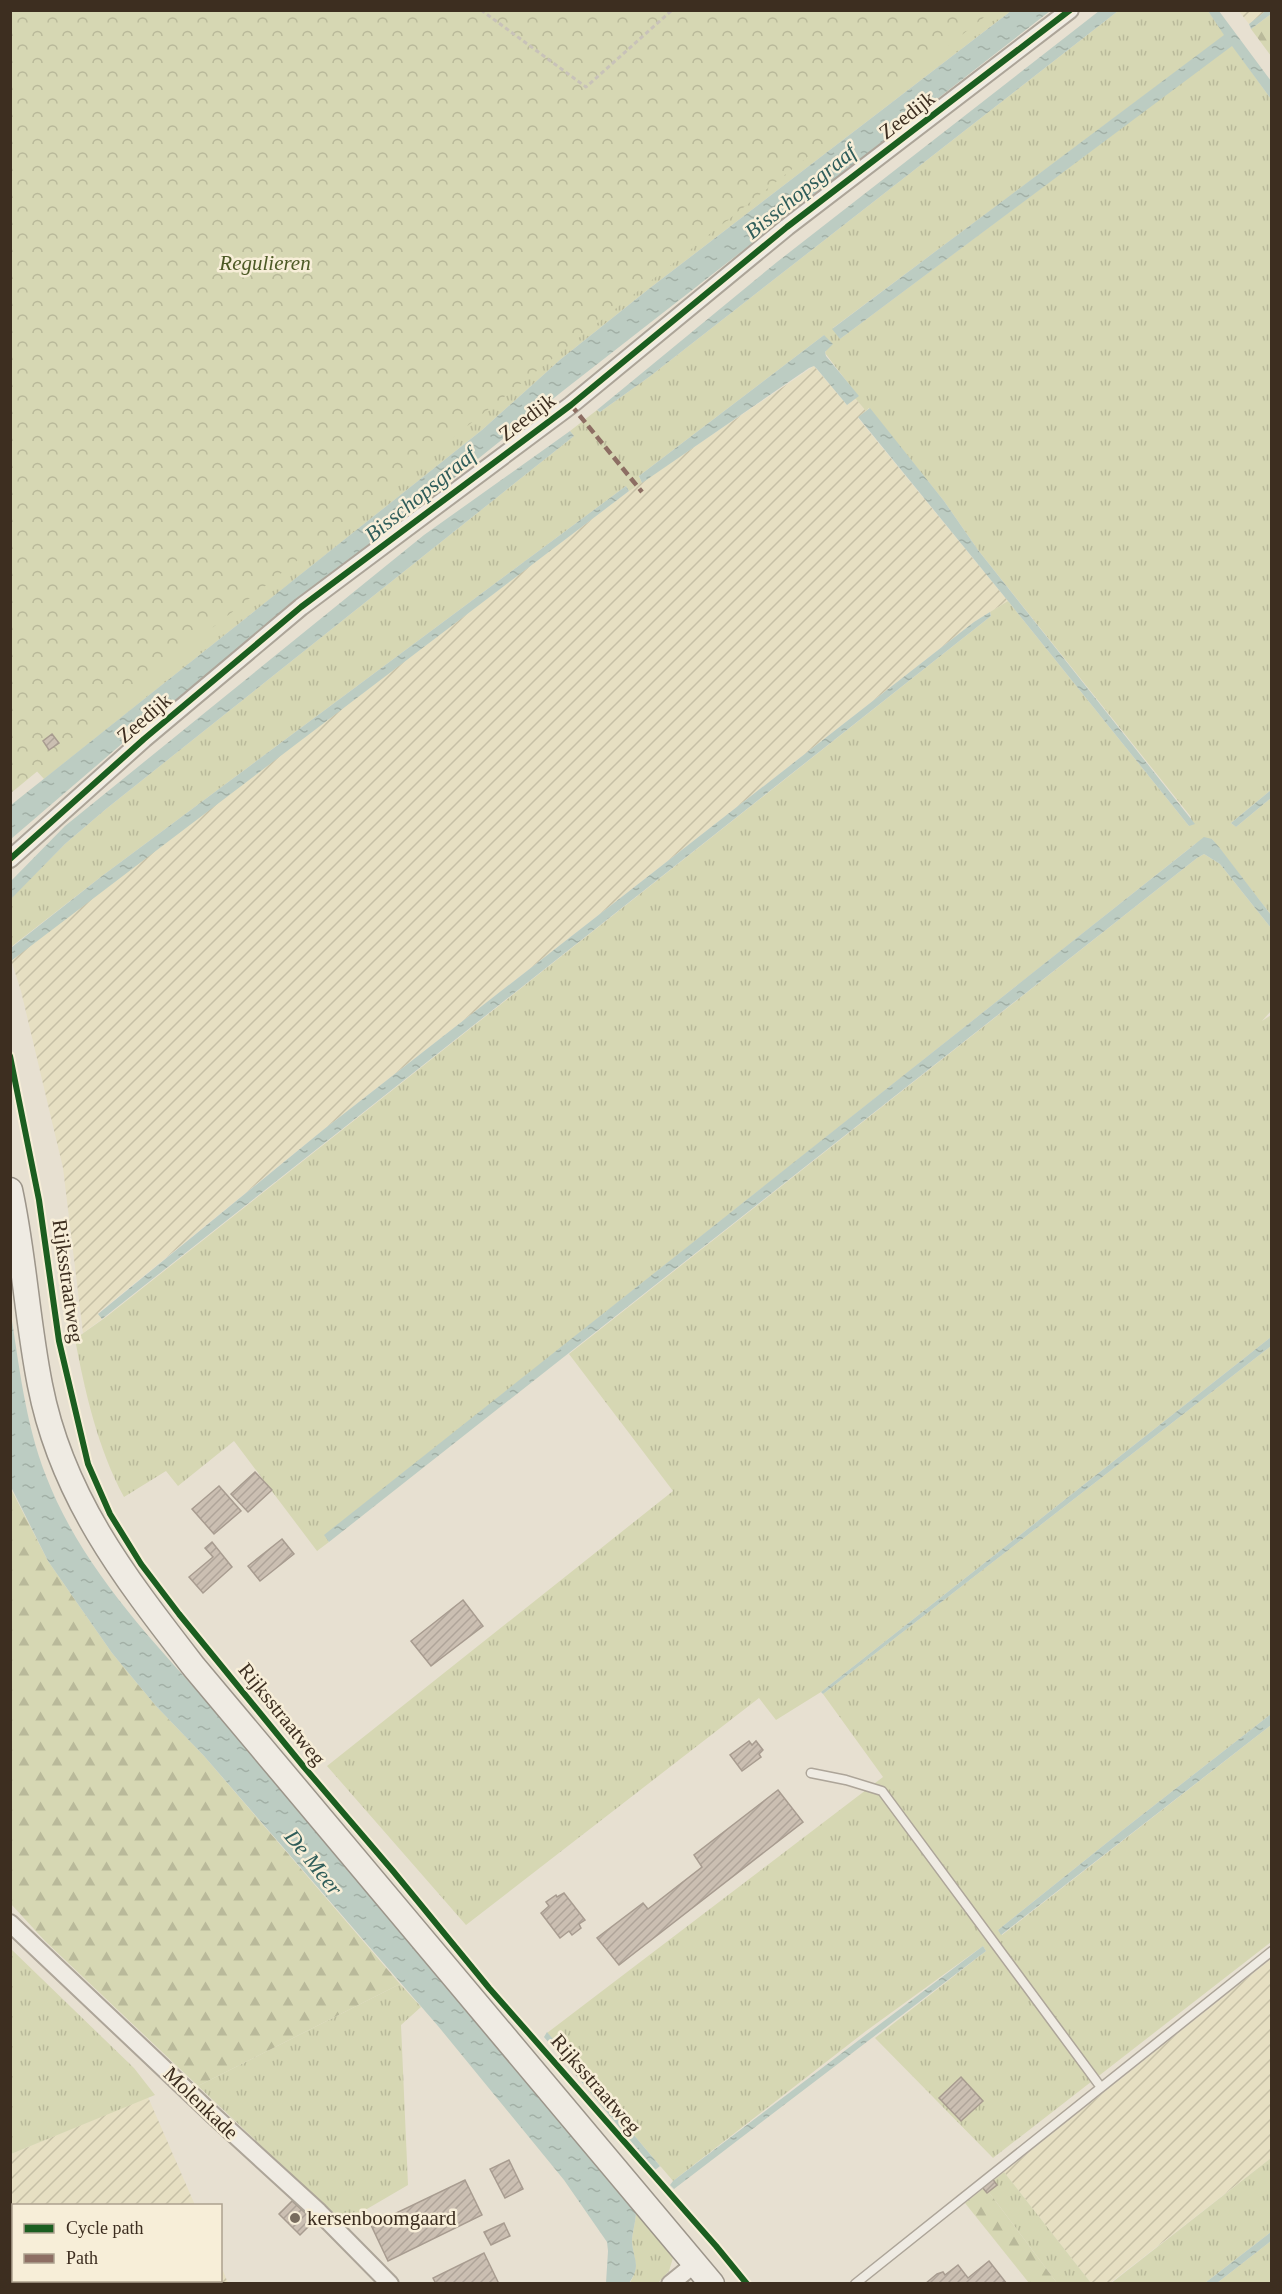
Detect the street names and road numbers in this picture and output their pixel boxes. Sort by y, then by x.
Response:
street label: Zeedijk [874,85,940,144]
street label: Zeedijk [494,388,560,446]
street label: Zeedijk [112,688,176,748]
street label: Rijksstraatweg [47,1218,89,1345]
street label: Rijksstraatweg [233,1658,331,1770]
street label: Rijksstraatweg [546,2029,646,2139]
street label: Molenkade [159,2062,243,2144]

